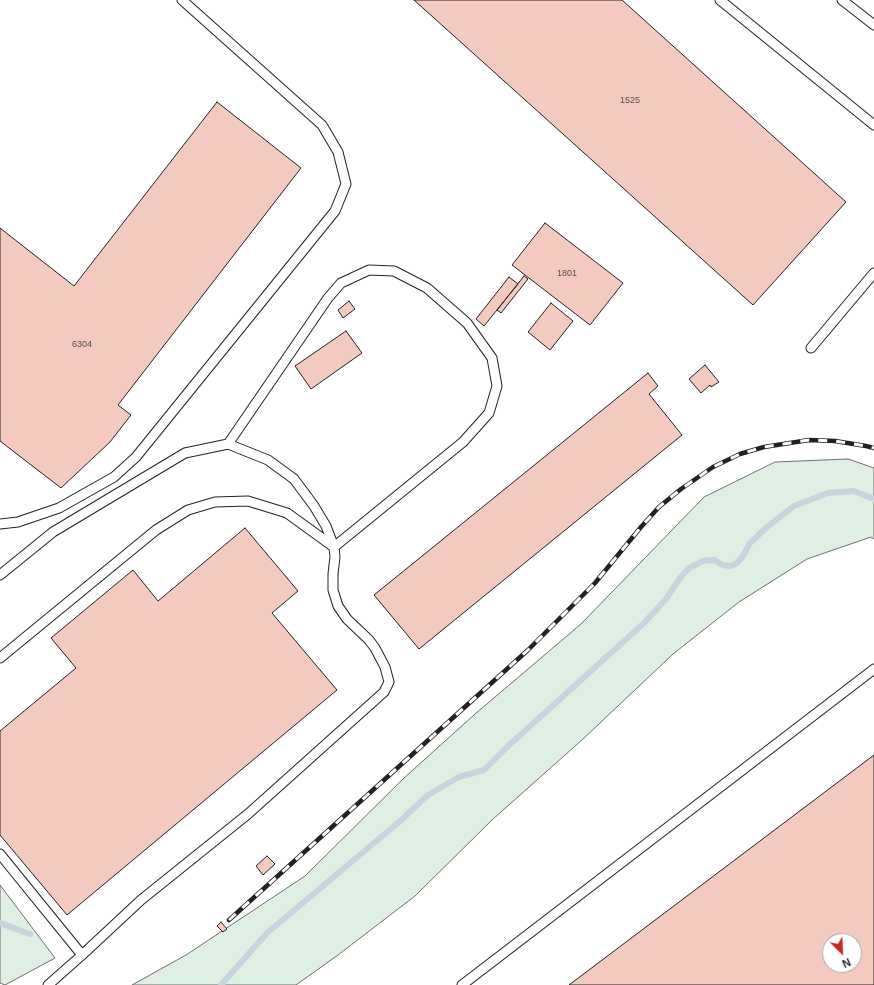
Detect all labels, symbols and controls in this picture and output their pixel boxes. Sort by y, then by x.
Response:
house number: 1525 [620,96,640,106]
house number: 1801 [557,269,577,279]
house number: 6304 [72,340,92,350]
north arrow [822,933,862,973]
text: N [840,956,853,970]

